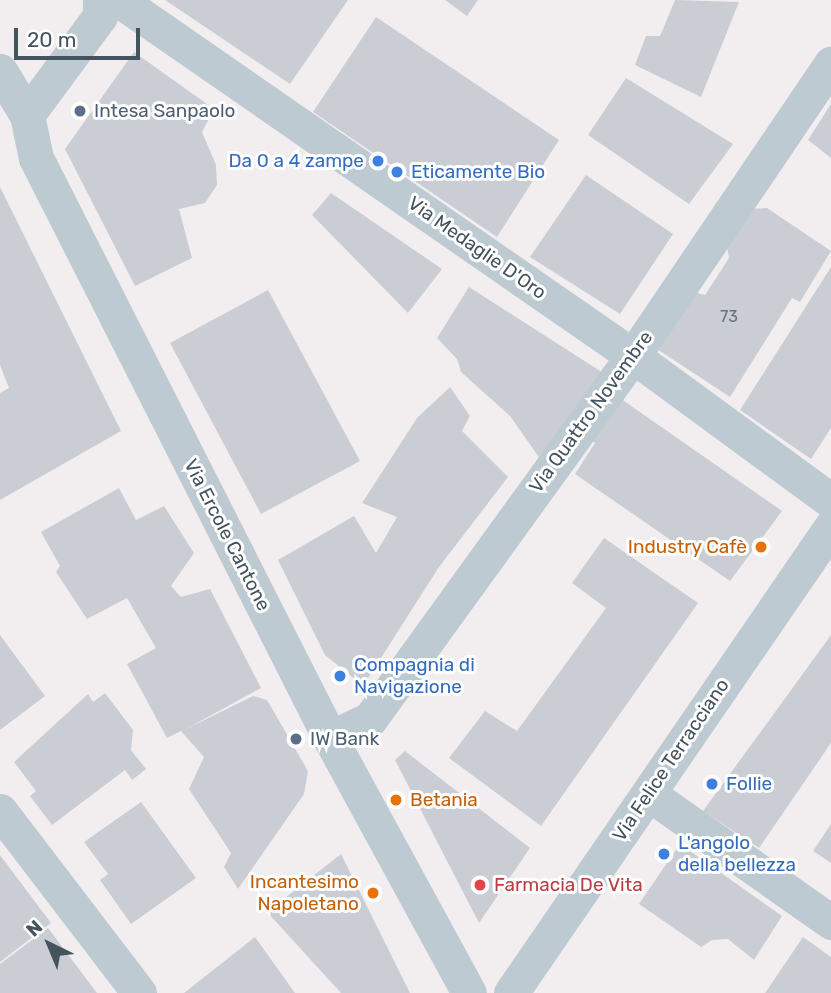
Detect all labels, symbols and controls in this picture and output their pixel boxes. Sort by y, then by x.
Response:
scale bar [18,14,144,58]
text: 20 m [27,27,76,52]
place label: Intesa Sanpaolo [94,100,236,122]
marker: Intesa Sanpaolo [72,103,88,119]
place label: Da 0 a 4 zampe [228,150,364,172]
marker: Da 0 a 4 zampe [370,153,386,169]
place label: Eticamente Bio [411,161,545,183]
marker: Eticamente Bio [389,164,405,180]
street label: Via Medaglie D'Oro [403,192,551,304]
house number: 73 [720,307,738,327]
street label: Via Quattro Novembre [525,327,657,497]
street label: Via Ercole Cantone [179,455,275,615]
place label: Industry Cafè [627,536,747,558]
marker: Industry Cafè [753,539,769,555]
place label: Compagnia di Navigazione [354,654,475,698]
marker: Compagnia di Navigazione [332,668,348,684]
street label: Via Felice Terracciano [608,674,734,846]
place label: IW Bank [310,728,380,750]
marker: IW Bank [288,731,304,747]
place label: Follie [726,773,772,795]
marker: Follie [704,776,720,792]
place label: Betania [410,789,478,811]
marker: Betania [388,792,404,808]
place label: L'angolo della bellezza [678,832,796,876]
marker: L'angolo della bellezza [656,846,672,862]
place label: Incantesimo Napoletano [250,871,359,915]
place label: Farmacia De Vita [494,874,643,896]
marker: Farmacia De Vita [472,877,488,893]
marker: Incantesimo Napoletano [365,885,381,901]
north arrow [14,909,84,979]
text: N [21,915,47,941]

